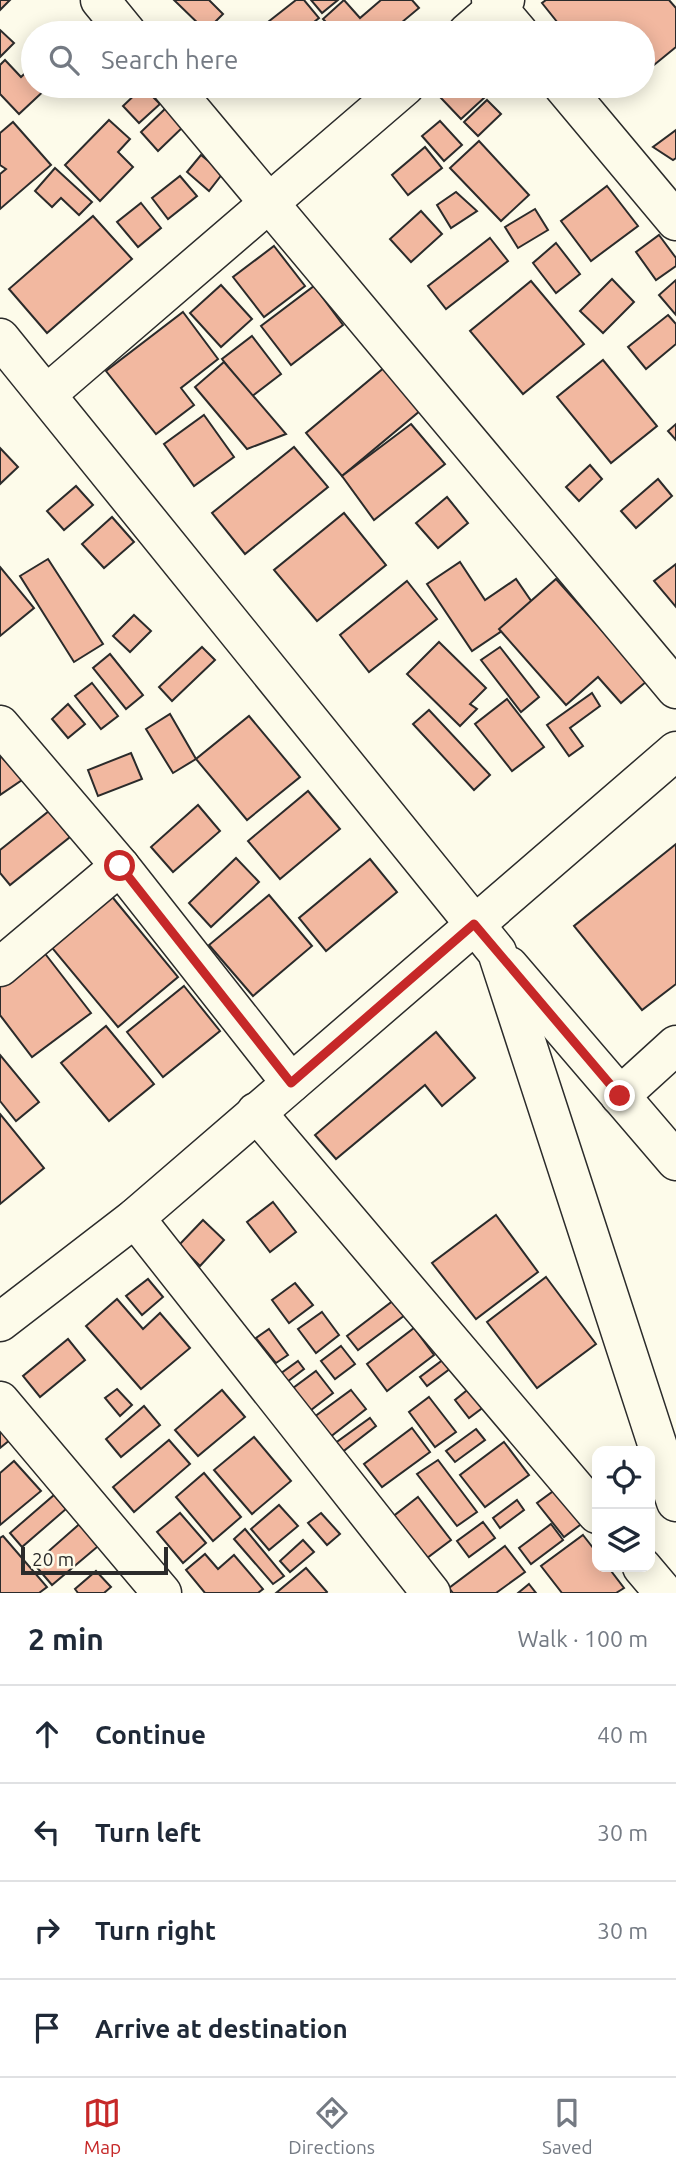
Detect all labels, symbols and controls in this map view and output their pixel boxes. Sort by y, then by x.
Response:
search box [21,21,655,98]
icon: search [45,41,83,79]
text: Search here [101,45,238,74]
route start [104,850,135,881]
route end [604,1080,635,1111]
map controls [592,1446,655,1572]
button: locate [592,1446,655,1509]
button: layers [592,1509,655,1572]
scale bar [21,1544,168,1576]
text: 20 m [32,1548,74,1570]
text: 2 min [28,1622,104,1656]
text: Walk · 100 m [517,1626,648,1651]
icon: ahead [28,1715,66,1753]
text: Continue [95,1720,206,1749]
text: 40 m [597,1722,648,1747]
icon: left [28,1813,66,1851]
text: Turn left [95,1818,201,1847]
text: 30 m [597,1820,648,1845]
icon: right [28,1911,66,1949]
text: Turn right [95,1916,216,1945]
text: 30 m [597,1918,648,1943]
icon: arrive [28,2009,66,2047]
text: Arrive at destination [95,2014,348,2043]
tab: Map [83,2094,121,2158]
tab: Directions [288,2094,375,2158]
tab: Saved [542,2094,593,2158]

